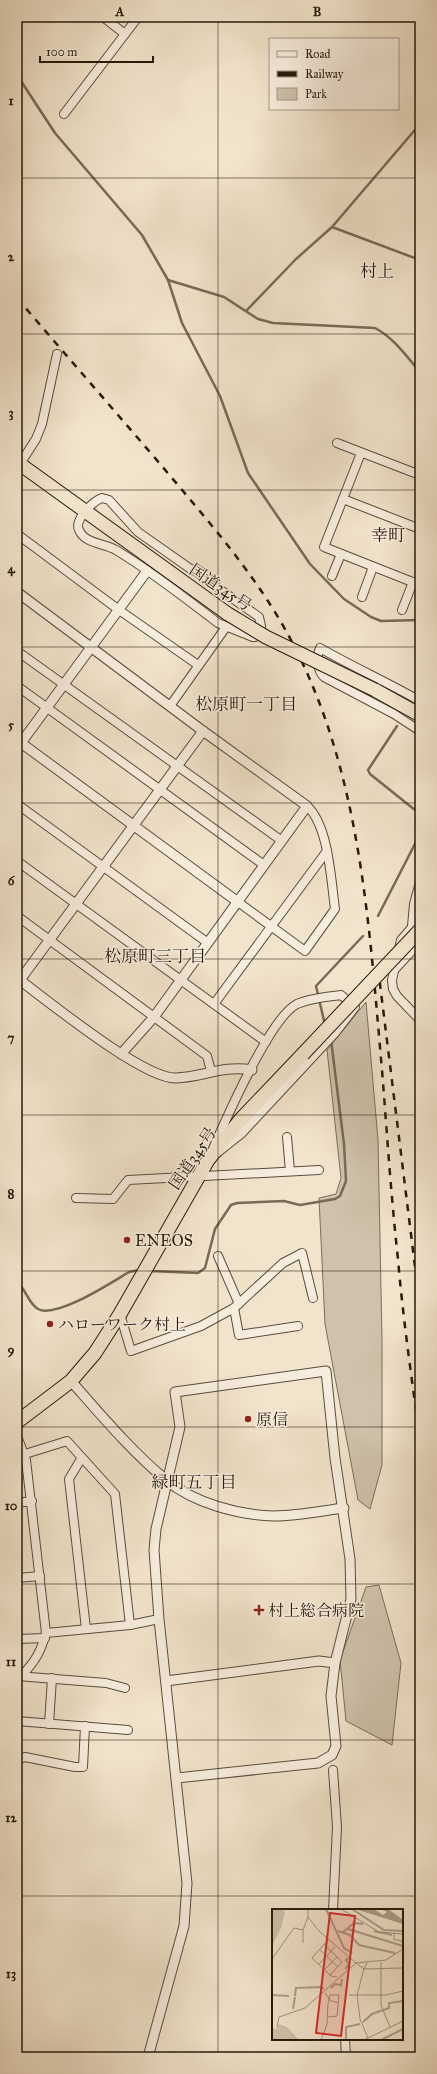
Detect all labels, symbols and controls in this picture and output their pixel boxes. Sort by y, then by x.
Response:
text: A [115,4,125,20]
text: B [313,4,322,20]
scale bar [40,38,153,64]
legend [269,38,399,110]
text: 100 m [46,45,77,59]
text: Road [305,47,331,61]
text: Railway [305,67,344,81]
text: Park [305,87,327,101]
text: 1 [8,93,14,109]
text: 2 [8,249,15,265]
district label: 村上 [360,261,394,282]
text: 3 [8,405,14,421]
district label: 幸町 [371,525,405,546]
street label: 国道345号 [186,560,255,615]
text: 4 [7,561,15,577]
district label: 松原町一丁目 [195,694,297,715]
text: 5 [8,717,15,733]
text: 6 [8,873,16,889]
district label: 松原町三丁目 [104,946,206,967]
text: 7 [8,1030,15,1046]
street label: 国道345号 [165,1124,220,1193]
text: 8 [8,1186,15,1202]
place label: ENEOS [135,1231,193,1250]
marker: ENEOS [122,1235,132,1245]
place label: ハローワーク村上 [58,1315,186,1334]
marker: ハローワーク村上 [45,1319,55,1329]
text: 9 [8,1342,15,1358]
place label: 原信 [256,1410,288,1429]
marker: 原信 [243,1414,253,1424]
district label: 緑町五丁目 [152,1472,237,1493]
text: 10 [5,1498,18,1514]
place label: 村上総合病院 [268,1601,364,1620]
marker: 村上総合病院 [253,1604,265,1616]
text: 11 [6,1654,16,1670]
text: 12 [5,1810,17,1826]
inset map [272,1909,403,2040]
text: 13 [6,1966,16,1982]

